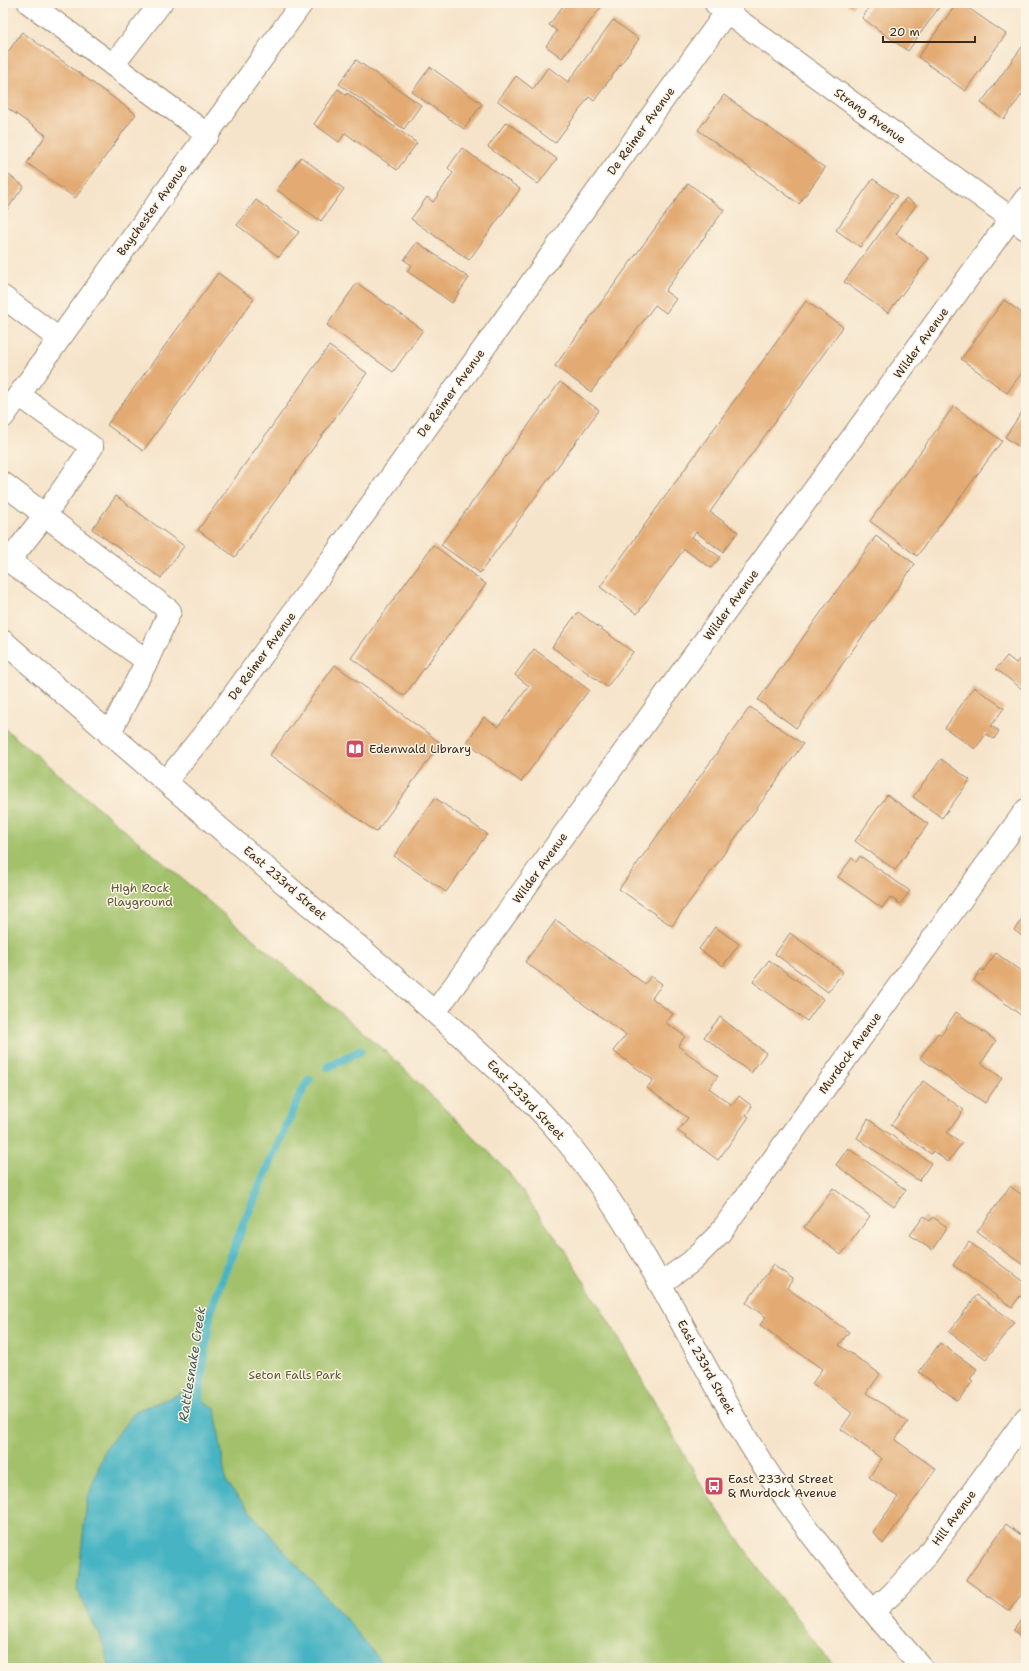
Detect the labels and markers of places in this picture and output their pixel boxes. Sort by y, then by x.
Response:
library icon: Edenwald Library [344,738,366,760]
place label: Edenwald Library [369,741,471,757]
place label: East 233rd Street & Murdock Avenue [728,1471,837,1501]
bus stop icon: East 233rd Street & Murdock Avenue [703,1475,725,1497]

